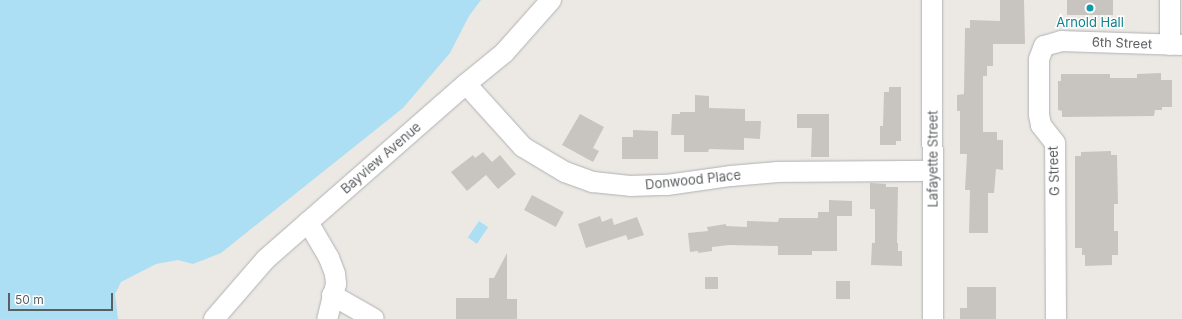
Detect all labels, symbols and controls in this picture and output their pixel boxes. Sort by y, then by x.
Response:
marker: Arnold Hall [1085,3,1095,13]
place label: Arnold Hall [1056,14,1124,30]
street label: 6th Street [1092,34,1152,52]
street label: Lafayette Street [925,111,941,207]
street label: Bayview Avenue [338,119,424,197]
street label: G Street [1045,146,1063,196]
street label: Donwood Place [644,167,742,193]
scale bar [10,285,115,311]
text: 50 m [15,292,44,307]

